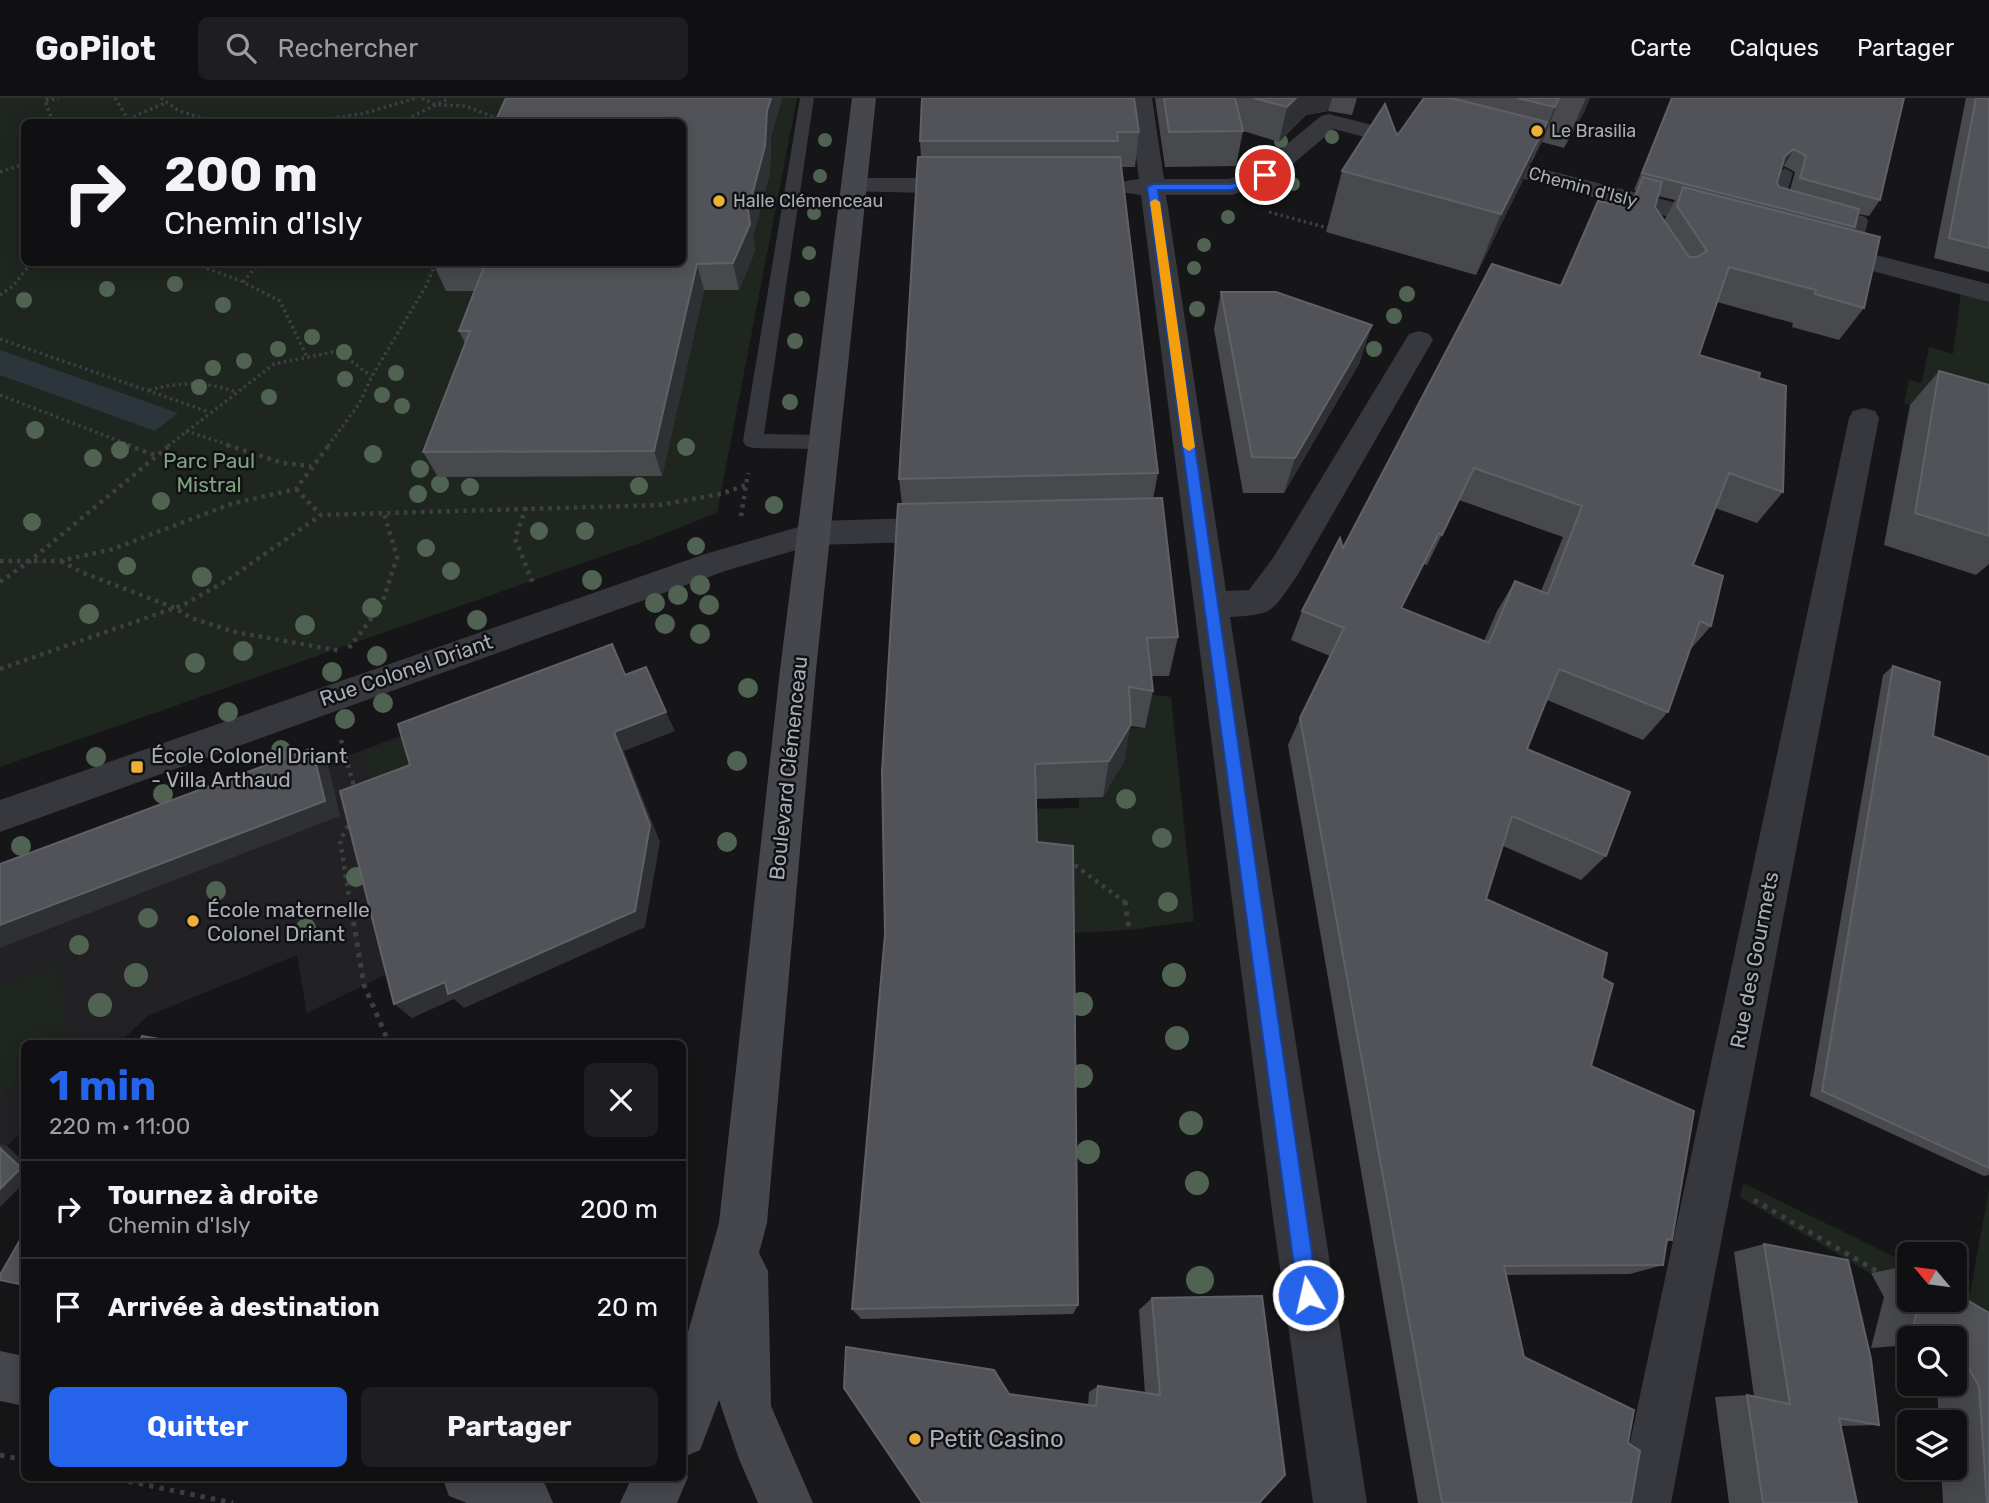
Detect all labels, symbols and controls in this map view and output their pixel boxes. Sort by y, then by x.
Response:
search box [198,17,688,80]
text: GoPilot [35,29,156,68]
icon: search [222,29,260,67]
text: Rechercher [278,33,418,64]
text: Carte [1630,34,1691,62]
text: Calques [1729,34,1819,62]
text: Partager [1857,34,1954,62]
place label: Le Brasilia [1551,120,1636,142]
marker: Le Brasilia [1529,123,1545,139]
text: 200 m [164,145,318,203]
pin [1235,145,1295,205]
icon: right [49,147,140,238]
icon: arrive [1246,156,1284,194]
street label: Chemin d'Isly [1526,162,1640,212]
place label: Halle Clémenceau [733,190,883,212]
marker: Halle Clémenceau [711,193,727,209]
text: Chemin d'Isly [164,204,363,242]
park label: Parc Paul Mistral [163,448,255,497]
street label: Rue Colonel Driant [316,629,496,711]
street label: Boulevard Clémenceau [764,655,812,881]
place label: École Colonel Driant - Villa Arthaud [151,743,347,792]
marker: École Colonel Driant - Villa Arthaud [129,759,145,775]
street label: Rue des Gourmets [1725,869,1783,1051]
place label: École maternelle Colonel Driant [207,897,370,946]
marker: École maternelle Colonel Driant [185,913,201,929]
text: 1 min [49,1061,156,1111]
button: close [584,1063,658,1137]
text: 220 m · 11:00 [49,1112,190,1140]
text: Tournez à droite [108,1180,318,1211]
icon: right [49,1190,87,1228]
text: 200 m [580,1194,658,1225]
text: Chemin d'Isly [108,1211,251,1239]
north arrow [1897,1242,1967,1312]
map controls [1897,1242,1967,1480]
position arrow [1271,1258,1345,1332]
icon: arrive [49,1288,87,1326]
text: Arrivée à destination [108,1292,380,1323]
text: 20 m [597,1292,658,1323]
button: search [1897,1326,1967,1396]
button: Quitter [49,1387,347,1467]
button: Partager [361,1387,658,1467]
button: layers [1897,1410,1967,1480]
place label: Petit Casino [929,1425,1064,1453]
marker: Petit Casino [907,1431,923,1447]

